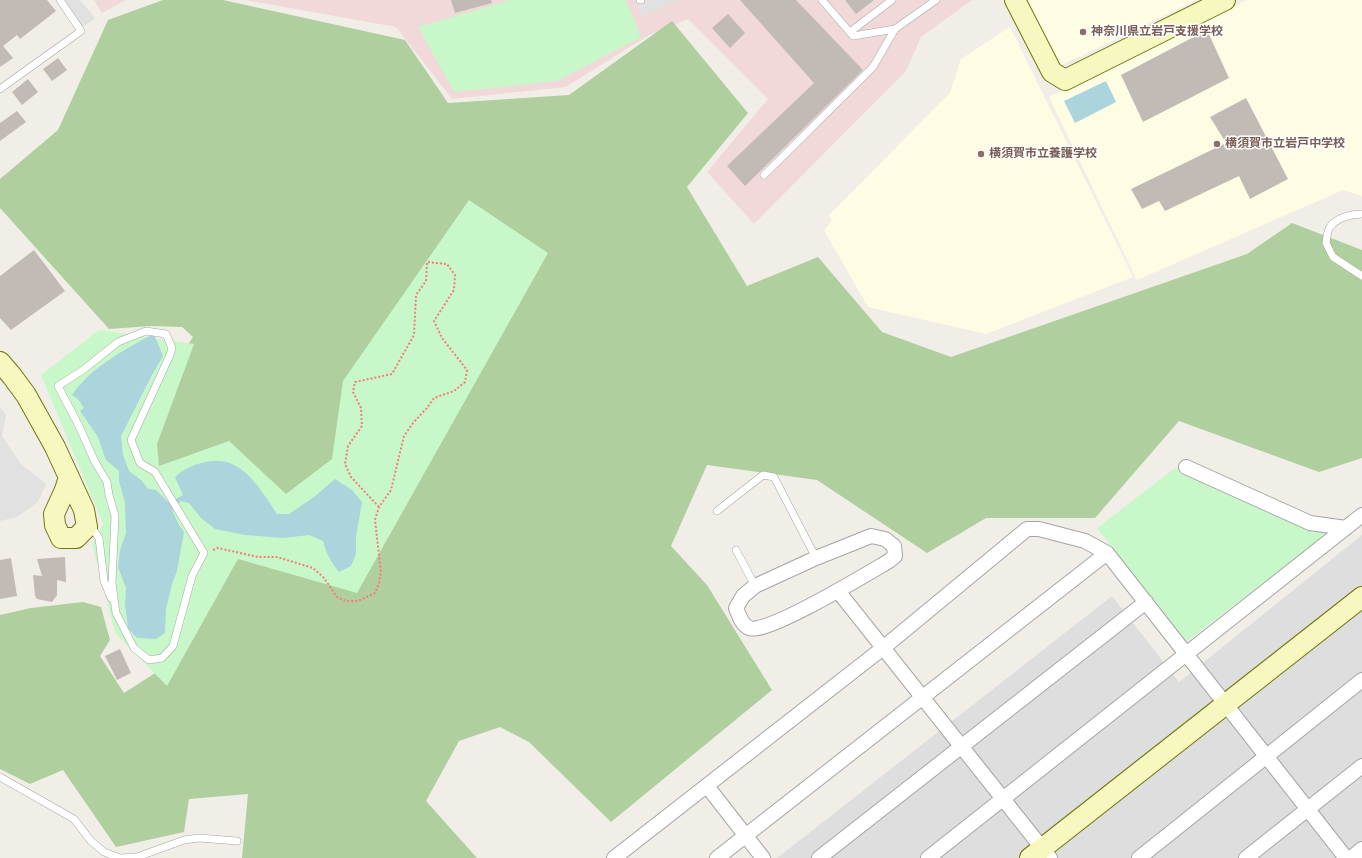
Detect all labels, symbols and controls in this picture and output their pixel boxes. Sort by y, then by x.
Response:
place label: 神奈川県立岩戸支援学校 [1091,25,1223,39]
marker: 神奈川県立岩戸支援学校 [1078,27,1088,37]
place label: 横須賀市立岩戸中学校 [1225,137,1345,151]
marker: 横須賀市立岩戸中学校 [1212,139,1222,149]
place label: 横須賀市立養護学校 [989,147,1097,161]
marker: 横須賀市立養護学校 [976,149,986,159]

